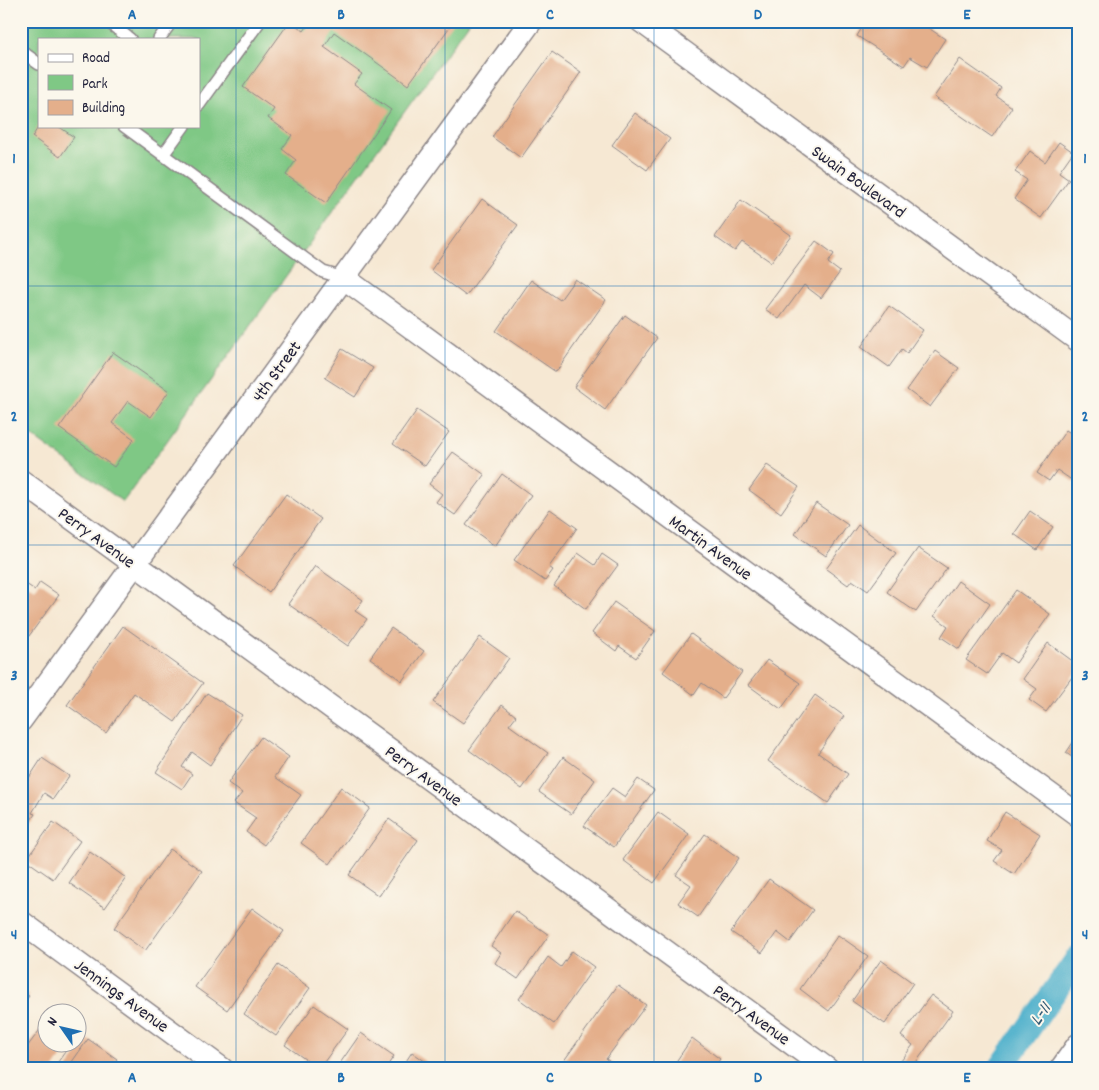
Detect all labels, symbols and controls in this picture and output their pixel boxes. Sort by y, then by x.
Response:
text: A [128,4,137,27]
text: B [337,4,345,27]
text: C [546,4,554,27]
text: D [754,4,763,27]
text: E [963,4,971,27]
legend [38,38,200,128]
text: Road [82,48,110,70]
text: Park [82,74,108,96]
text: Building [82,98,125,120]
street label: Swain Boulevard [805,140,910,226]
text: 1 [12,148,16,171]
text: 1 [1083,148,1087,171]
street label: 4th Street [247,336,309,408]
text: 2 [11,406,18,429]
text: 2 [1082,406,1089,429]
street label: Perry Avenue [52,502,139,576]
street label: Martin Avenue [663,510,756,588]
text: 3 [10,665,18,688]
text: 3 [1081,665,1089,688]
street label: Perry Avenue [379,740,466,814]
text: 4 [11,924,17,947]
text: 4 [1082,924,1088,947]
street label: Jennings Avenue [68,954,173,1040]
street label: Perry Avenue [707,979,794,1053]
water label: L-11 [1024,997,1060,1032]
north arrow [38,1002,88,1052]
text: N [43,1013,63,1030]
text: A [128,1067,137,1090]
text: B [337,1067,345,1090]
text: C [546,1067,554,1090]
text: D [754,1067,763,1090]
text: E [963,1067,971,1090]

